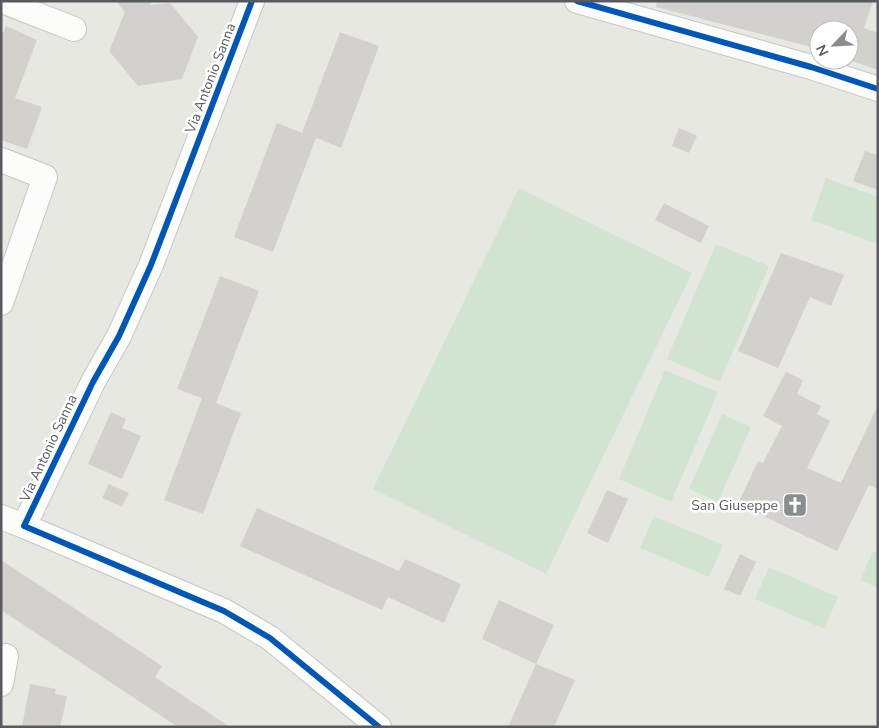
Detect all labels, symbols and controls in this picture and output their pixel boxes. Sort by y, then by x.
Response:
street label: Via Antonio Sanna [180,20,240,137]
north arrow [809,20,859,70]
text: N [812,42,833,59]
street label: Via Antonio Sanna [15,391,82,506]
church icon: San Giuseppe [782,492,808,518]
place label: San Giuseppe [691,496,778,515]

